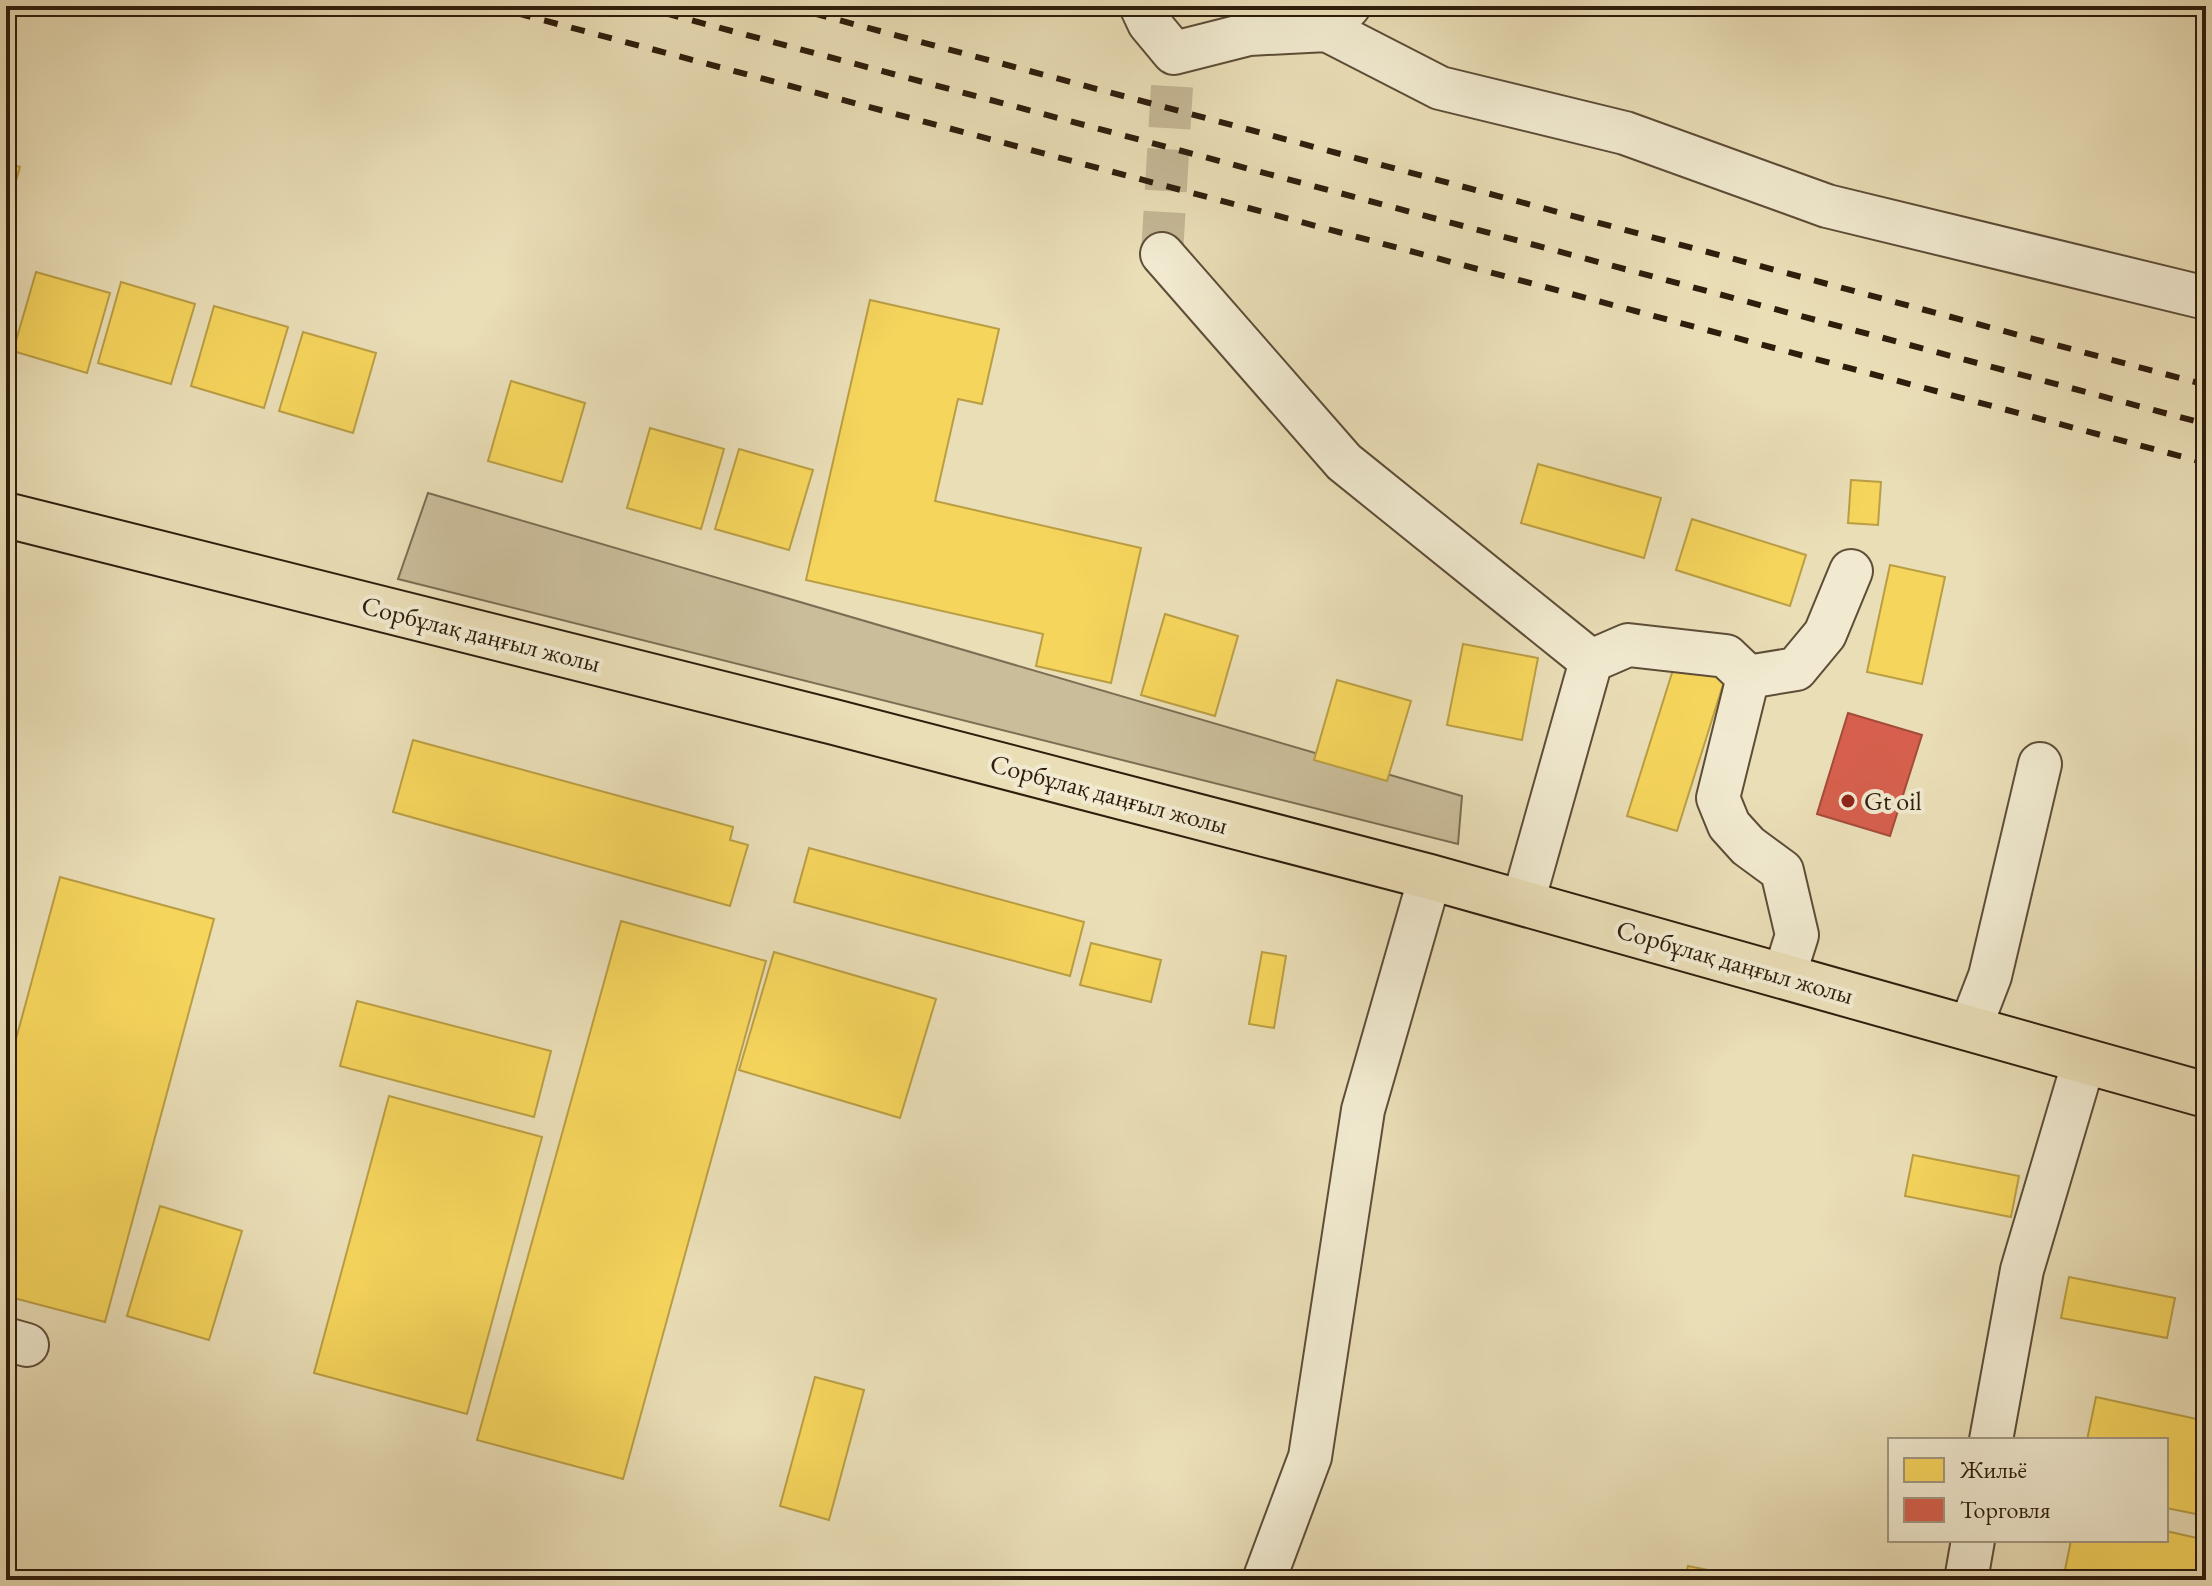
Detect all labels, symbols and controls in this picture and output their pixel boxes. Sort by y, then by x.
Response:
street label: Сорбұлақ даңғыл жолы [358,588,604,680]
street label: Сорбұлақ даңғыл жолы [986,746,1232,842]
place label: Gt oil [1864,784,1922,818]
marker: Gt oil [1839,792,1857,810]
street label: Сорбұлақ даңғыл жолы [1613,912,1857,1012]
legend [1888,1438,2168,1542]
text: Жильё [1959,1454,2027,1485]
text: Торговля [1960,1494,2051,1525]

